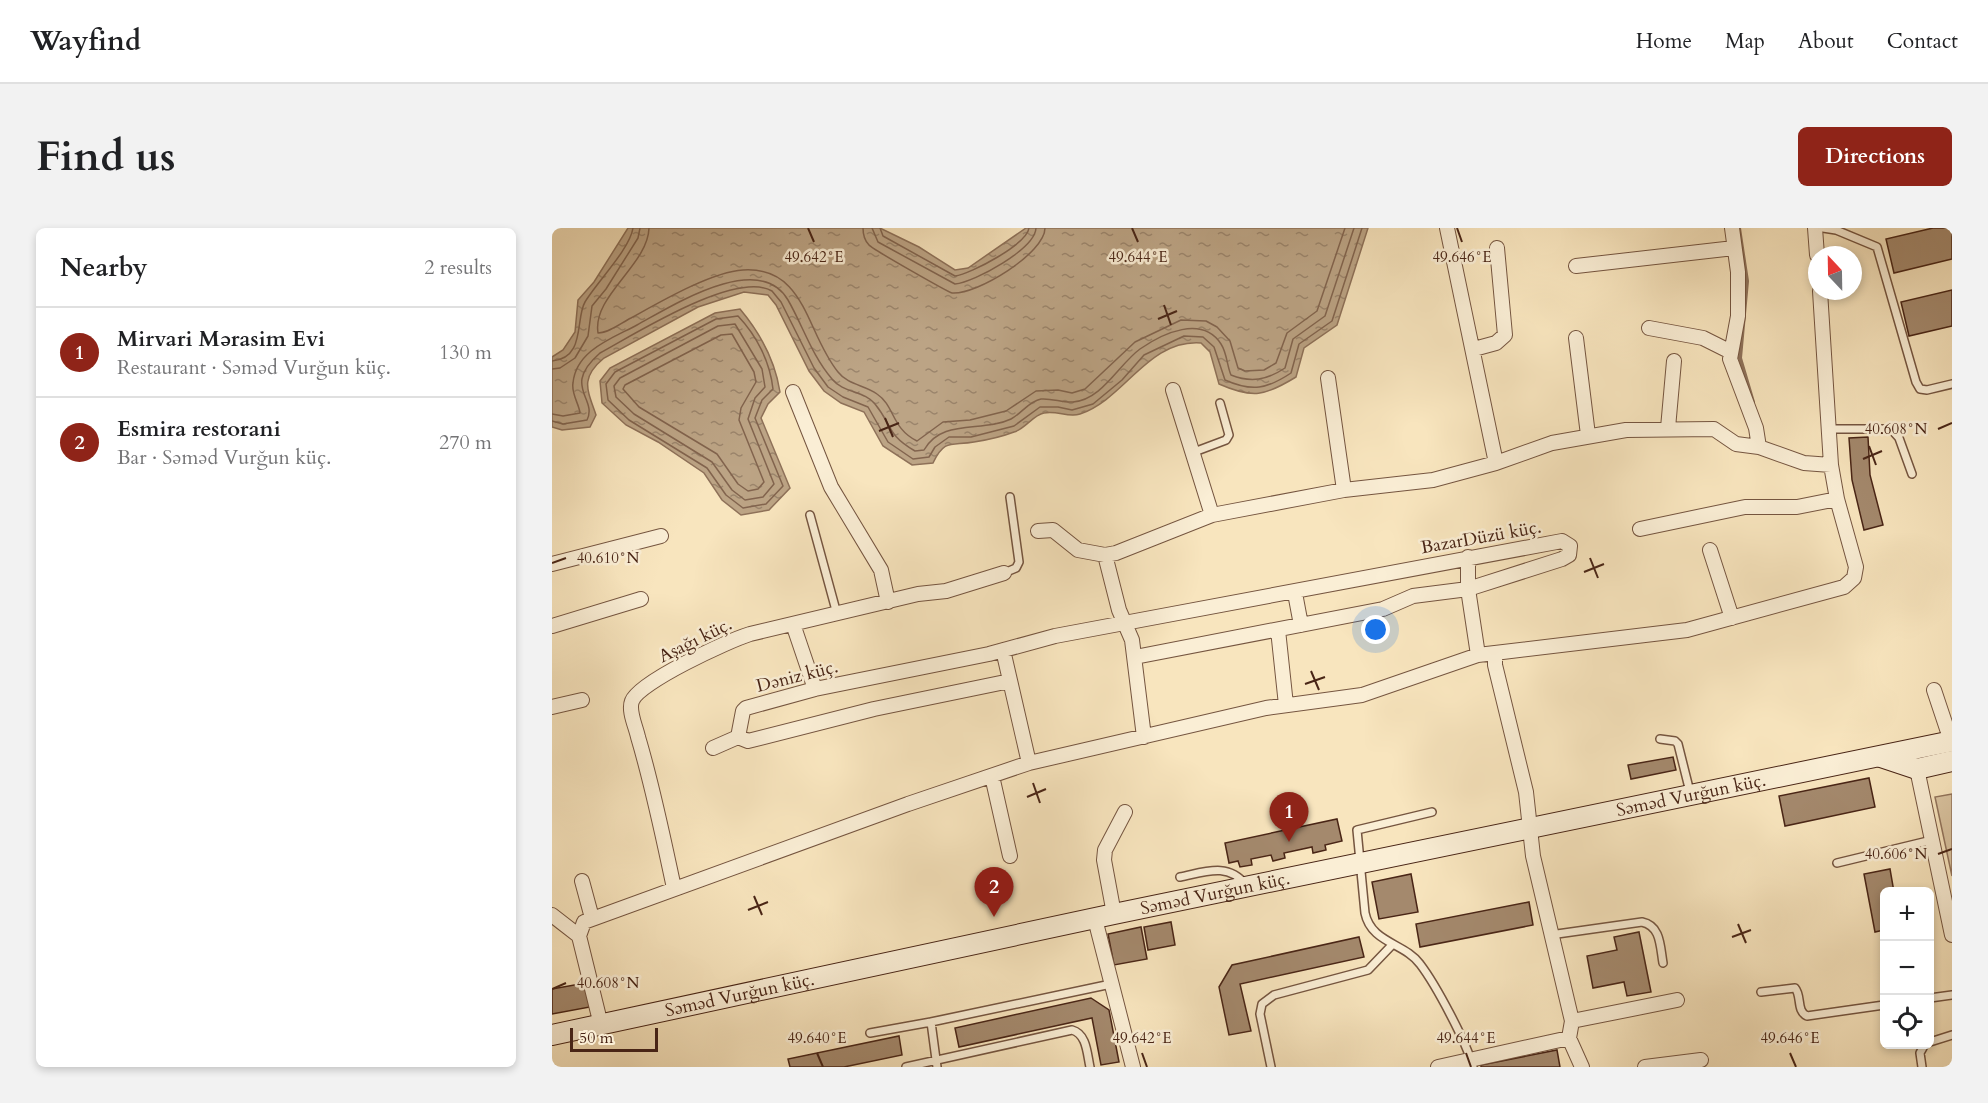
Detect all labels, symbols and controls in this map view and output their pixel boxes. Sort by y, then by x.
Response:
text: Wayfind [30,22,141,60]
text: Home [1636,27,1692,56]
text: Map [1725,27,1765,56]
text: About [1798,27,1854,56]
text: Contact [1887,27,1958,56]
button: Directions [1798,127,1952,186]
text: Find us [36,128,176,185]
north arrow [1808,246,1862,300]
text: 49.642°E [784,247,844,267]
text: 49.644°E [1108,247,1168,267]
text: 49.646°E [1432,247,1492,267]
text: Nearby [60,250,148,285]
text: 2 results [424,254,492,281]
text: Mirvari Mərasim Evi [117,324,325,354]
text: 1 [74,339,85,366]
text: 130 m [439,339,492,366]
text: Restaurant · Səməd Vurğun küç. [117,354,391,381]
text: Esmira restorani [117,414,281,444]
text: 40.608°N [1865,419,1928,439]
text: 2 [74,429,85,456]
text: 270 m [439,429,492,456]
text: Bar · Səməd Vurğun küç. [117,444,331,471]
street label: BazarDüzü küç. [1419,515,1543,560]
text: 40.610°N [577,548,640,568]
street label: Aşağı küç. [654,612,736,669]
your location [1361,615,1390,644]
street label: Dəniz küç. [754,654,841,699]
street label: Səməd Vurğun küç. [1614,768,1768,823]
pin: 1 [1270,792,1308,842]
text: 40.606°N [1865,844,1928,864]
street label: Səməd Vurğun küç. [1138,866,1292,921]
pin: 2 [974,868,1014,917]
map controls [1880,887,1934,1049]
button: + [1880,887,1934,941]
button: − [1880,941,1934,995]
street label: Səməd Vurğun küç. [663,967,817,1023]
text: 40.608°N [577,973,640,993]
button: locate [1880,995,1934,1049]
scale bar [570,1025,658,1052]
text: 50 m [579,1027,613,1049]
text: 49.640°E [787,1028,847,1048]
text: 49.642°E [1112,1028,1172,1048]
text: 49.644°E [1436,1028,1496,1048]
text: 49.646°E [1760,1028,1820,1048]

